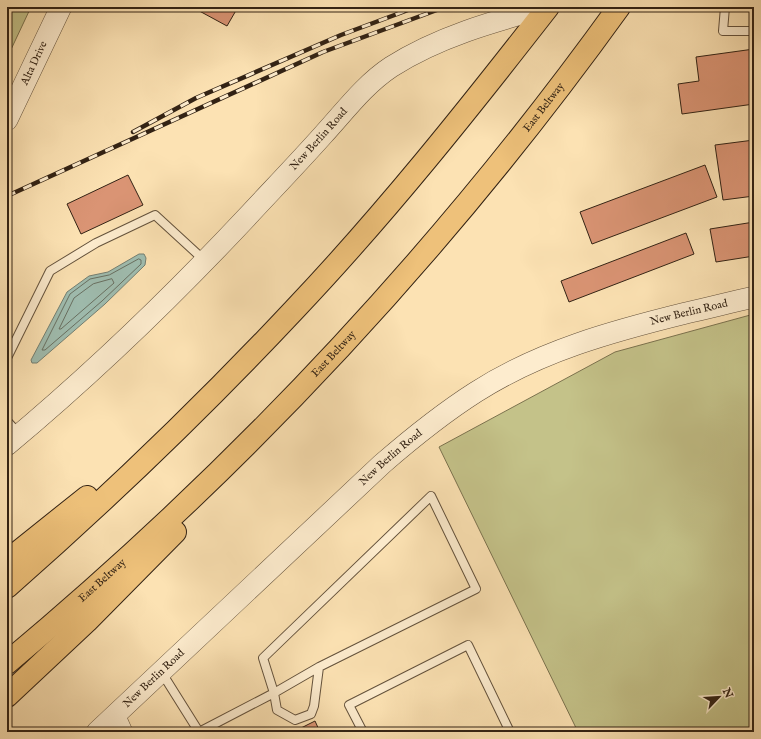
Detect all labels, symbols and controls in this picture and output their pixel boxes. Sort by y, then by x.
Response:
street label: Alta Drive [17,39,51,88]
street label: East Beltway [520,79,568,135]
street label: New Berlin Road [287,105,351,174]
street label: New Berlin Road [649,296,729,329]
street label: East Beltway [308,327,359,380]
street label: New Berlin Road [356,426,425,489]
street label: East Beltway [76,555,129,605]
street label: New Berlin Road [120,646,188,711]
north arrow [699,677,739,717]
text: N [718,685,736,701]

